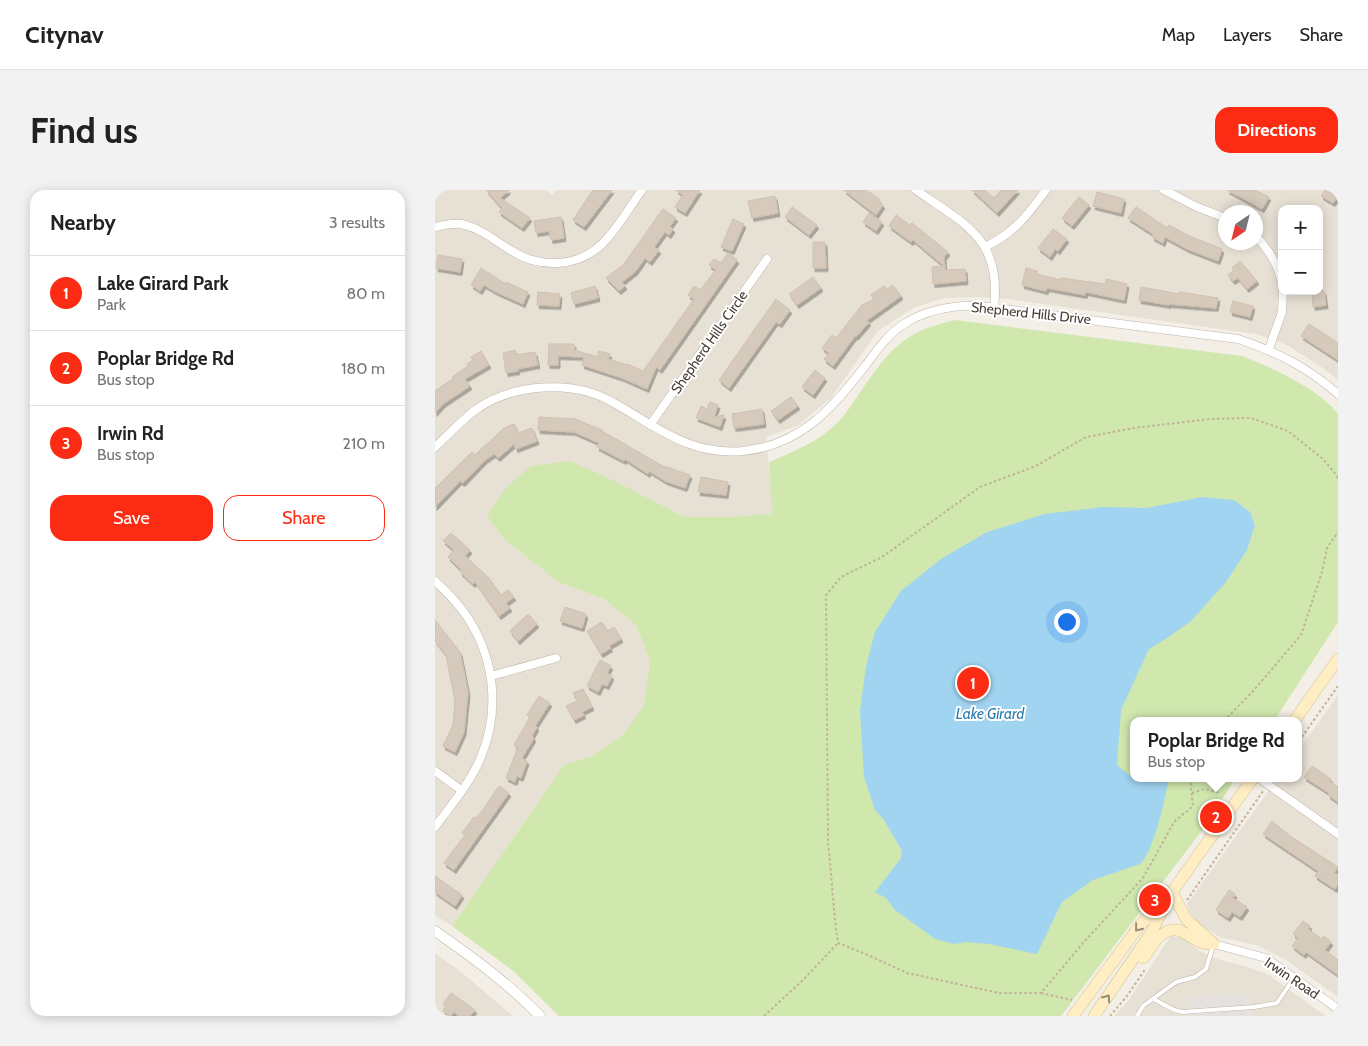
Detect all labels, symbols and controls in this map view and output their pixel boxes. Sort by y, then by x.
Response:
text: Citynav [25,20,104,49]
text: Map [1162,24,1195,46]
text: Layers [1223,24,1272,46]
text: Share [1300,24,1343,46]
button: Directions [1215,107,1338,153]
text: Find us [30,109,138,152]
north arrow [1218,205,1263,250]
map controls [1278,205,1323,295]
button: + [1278,205,1323,250]
text: Nearby [50,210,116,235]
text: 3 results [329,213,385,232]
button: − [1278,250,1323,295]
text: Lake Girard Park [97,272,229,295]
text: 1 [63,284,69,303]
text: 80 m [347,284,385,303]
street label: Shepherd Hills Circle [667,287,751,397]
text: Park [97,295,126,314]
street label: Shepherd Hills Drive [970,298,1092,328]
text: Poplar Bridge Rd [97,347,234,370]
text: 2 [62,359,70,378]
text: 180 m [341,359,385,378]
text: Bus stop [97,370,155,389]
text: Irwin Rd [97,422,164,445]
text: 3 [62,434,70,453]
text: 210 m [343,434,385,453]
text: Bus stop [97,445,155,464]
button: Save [50,495,213,541]
button: Share [223,495,385,541]
your location [1054,609,1080,635]
pin: 1 [957,664,989,702]
water label: Lake Girard [956,705,1025,723]
popup [1130,717,1302,782]
text: Poplar Bridge Rd [1147,729,1285,752]
text: Bus stop [1147,752,1205,771]
pin: 2 [1200,798,1232,836]
pin: 3 [1139,881,1171,919]
one-way arrow [1135,922,1144,931]
street label: Irwin Road [1261,953,1323,1003]
one-way arrow [1101,994,1110,1004]

